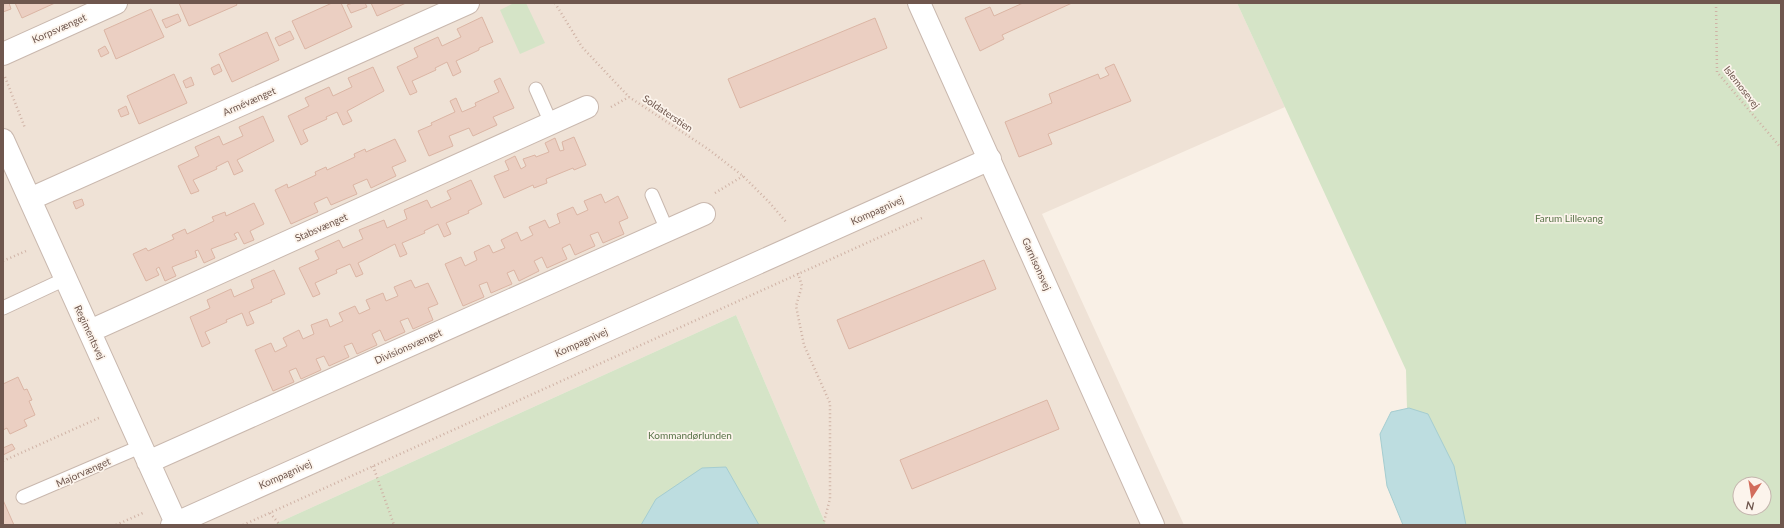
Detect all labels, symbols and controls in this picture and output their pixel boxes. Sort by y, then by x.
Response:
street label: Korpsvænget [30,11,88,45]
street label: Islemosevej [1722,63,1762,111]
street label: Armévænget [221,84,278,118]
street label: Soldaterstien [641,92,695,134]
street label: Kompagnivej [849,193,905,227]
street label: Stabsvænget [293,210,350,244]
park label: Farum Lillevang [1535,212,1603,224]
street label: Garnisonsvej [1020,236,1054,292]
street label: Regimentsvej [72,303,108,361]
street label: Kompagnivej [553,325,609,359]
street label: Divisionsvænget [373,326,444,366]
park label: Kommandørlunden [648,429,732,441]
street label: Majorvænget [54,454,113,489]
street label: Kompagnivej [257,457,313,491]
north arrow [1732,476,1772,516]
text: N [1744,499,1755,514]

